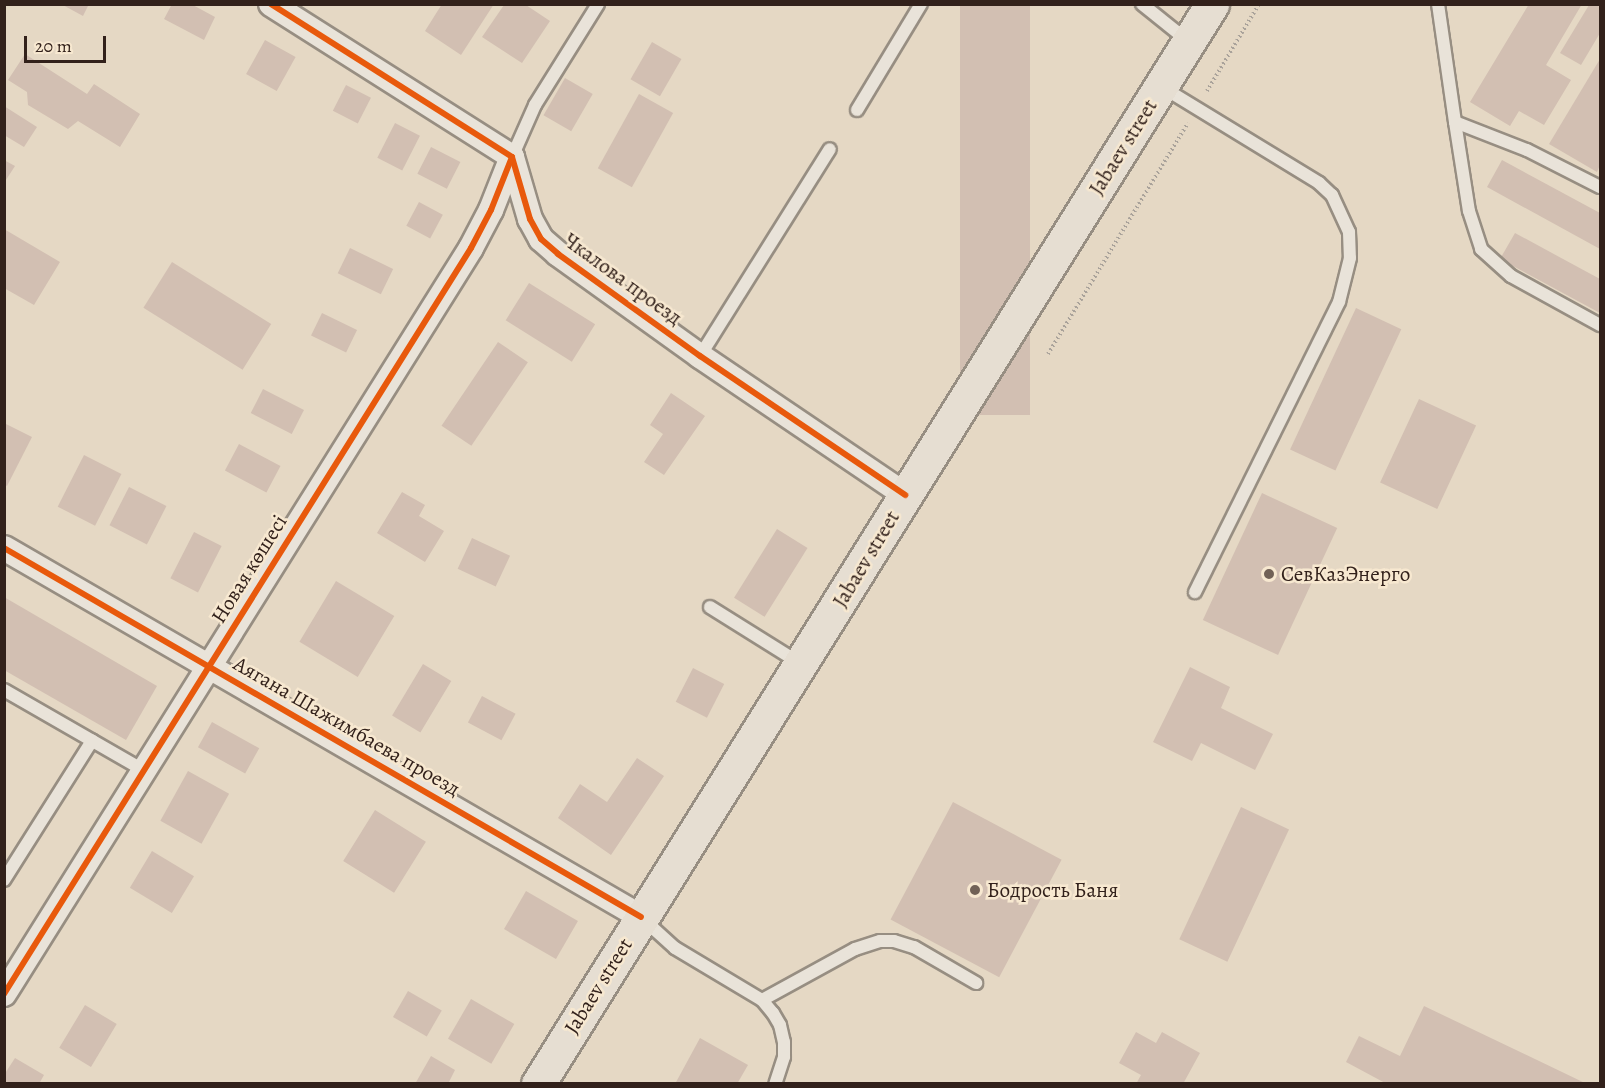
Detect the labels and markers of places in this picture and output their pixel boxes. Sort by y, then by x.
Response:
place label: СевКазЭнерго [1281,561,1410,587]
marker: СевКазЭнерго [1262,567,1276,581]
place label: Бодрость Баня [987,877,1118,903]
marker: Бодрость Баня [968,883,982,897]

